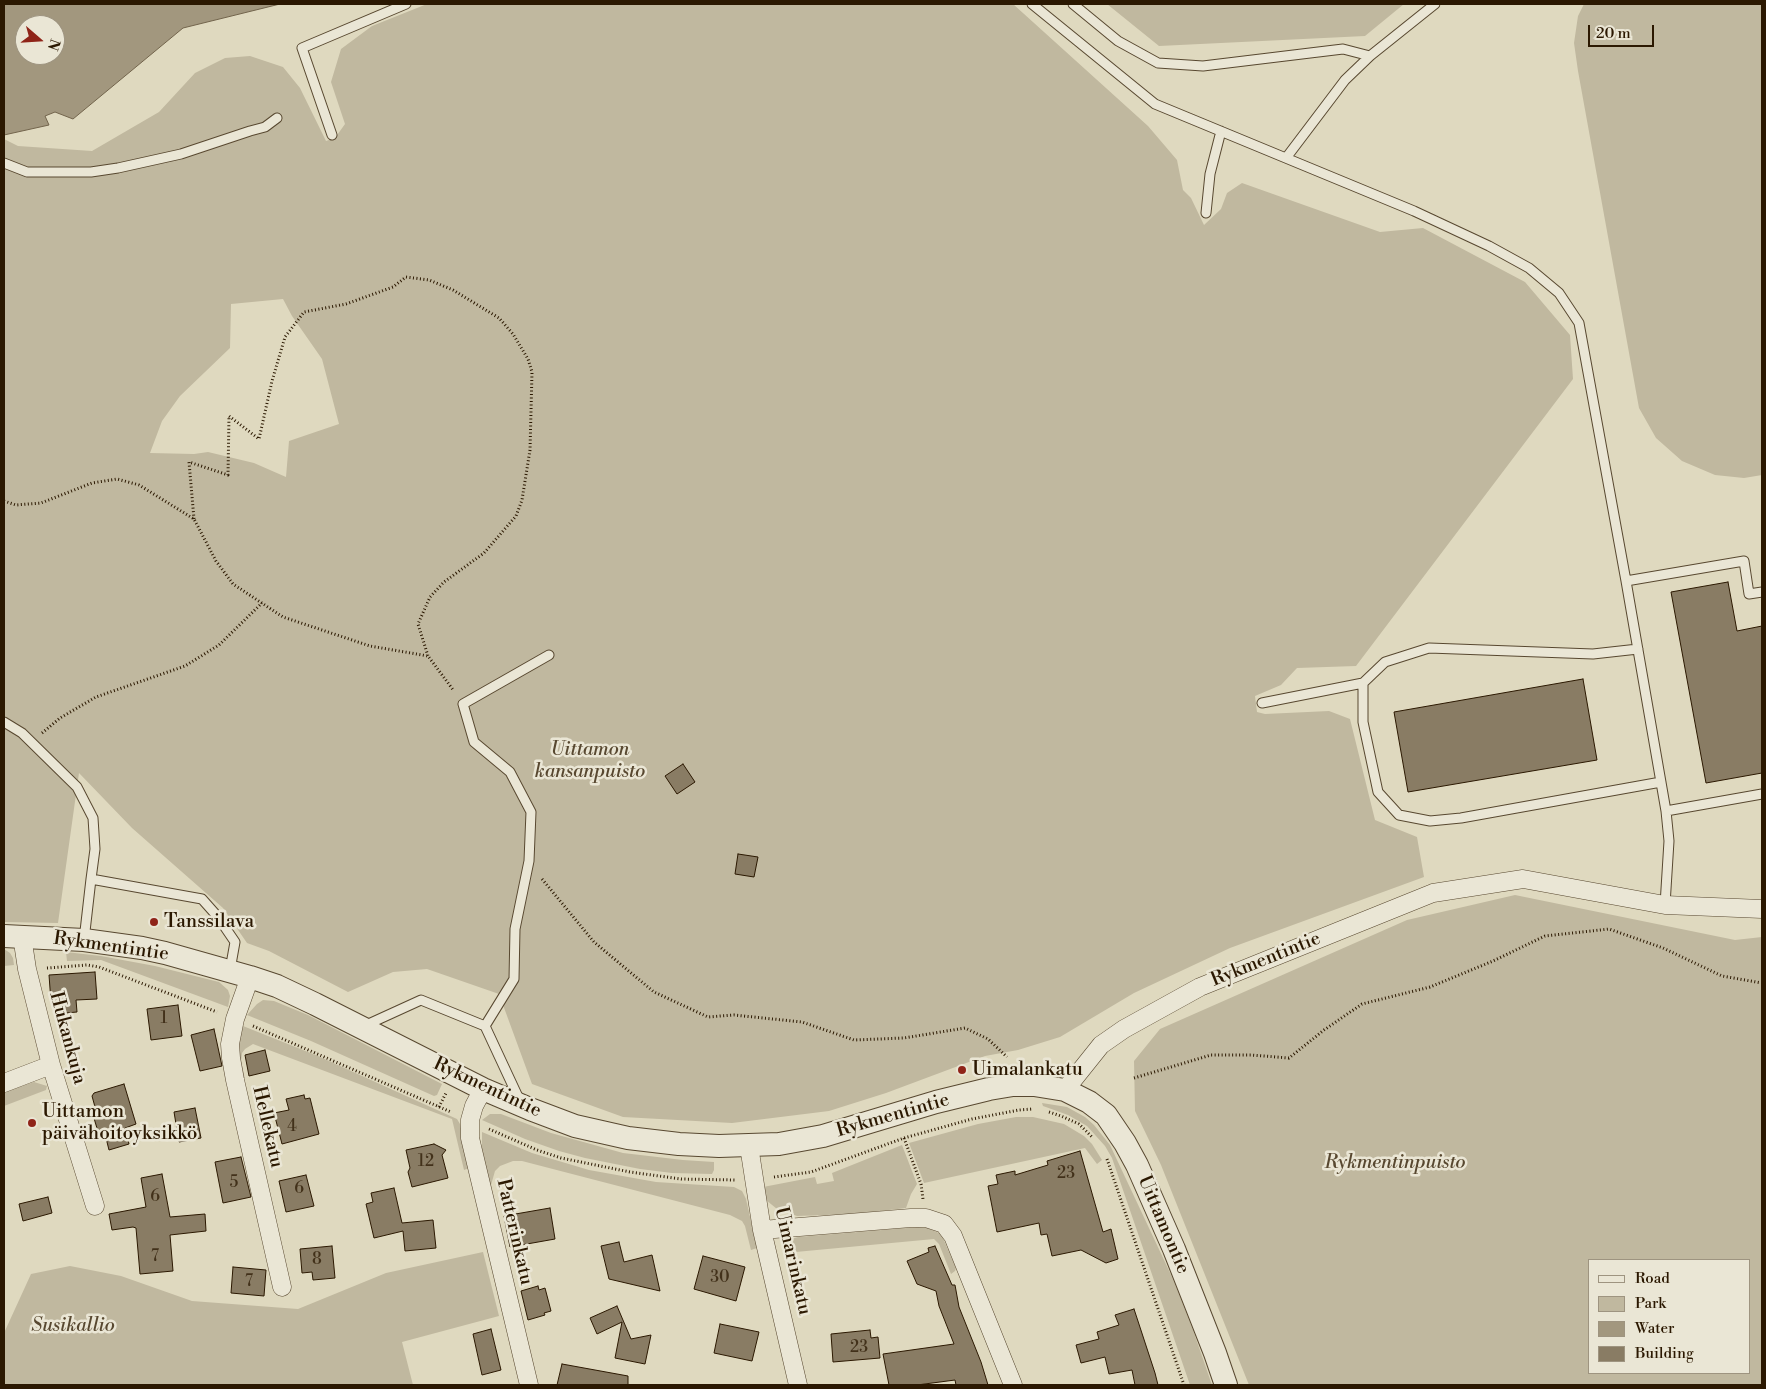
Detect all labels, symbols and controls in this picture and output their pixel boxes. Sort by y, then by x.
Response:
north arrow [15,15,65,65]
scale bar [1591,15,1657,47]
text: 20 m [1596,24,1631,43]
text: N [43,36,64,53]
park label: Uittamon kansanpuisto [535,739,645,783]
place label: Tanssilava [164,911,254,933]
marker: Tanssilava [148,916,160,928]
street label: Rykmentintie [52,928,170,966]
street label: Rykmentintie [1208,928,1324,992]
street label: Hukankuja [44,989,90,1087]
house number: 1 [161,1009,167,1029]
street label: Rykmentintie [429,1053,545,1123]
place label: Uimalankatu [972,1059,1083,1081]
marker: Uimalankatu [956,1064,968,1076]
street label: Hellekatu [247,1084,287,1170]
street label: Rykmentintie [834,1089,952,1143]
place label: Uittamon päivähoitoyksikkö [42,1101,197,1145]
marker: Uittamon päivähoitoyksikkö [26,1117,38,1129]
house number: 4 [287,1117,297,1137]
house number: 12 [418,1152,434,1172]
park label: Rykmentinpuisto [1324,1152,1466,1174]
house number: 23 [1057,1164,1075,1184]
street label: Uittamontie [1132,1172,1194,1278]
house number: 5 [230,1173,238,1193]
street label: Patterinkatu [491,1177,537,1287]
house number: 6 [294,1179,304,1199]
house number: 6 [150,1187,160,1207]
street label: Uimarinkatu [768,1205,816,1317]
house number: 7 [151,1247,159,1267]
house number: 8 [312,1250,322,1270]
legend [1588,1259,1751,1374]
house number: 30 [710,1268,730,1288]
text: Road [1635,1269,1670,1288]
house number: 7 [245,1272,253,1292]
text: Park [1635,1294,1666,1313]
park label: Susikallio [31,1315,115,1337]
text: Water [1635,1319,1674,1338]
house number: 23 [850,1338,868,1358]
text: Building [1635,1344,1694,1363]

